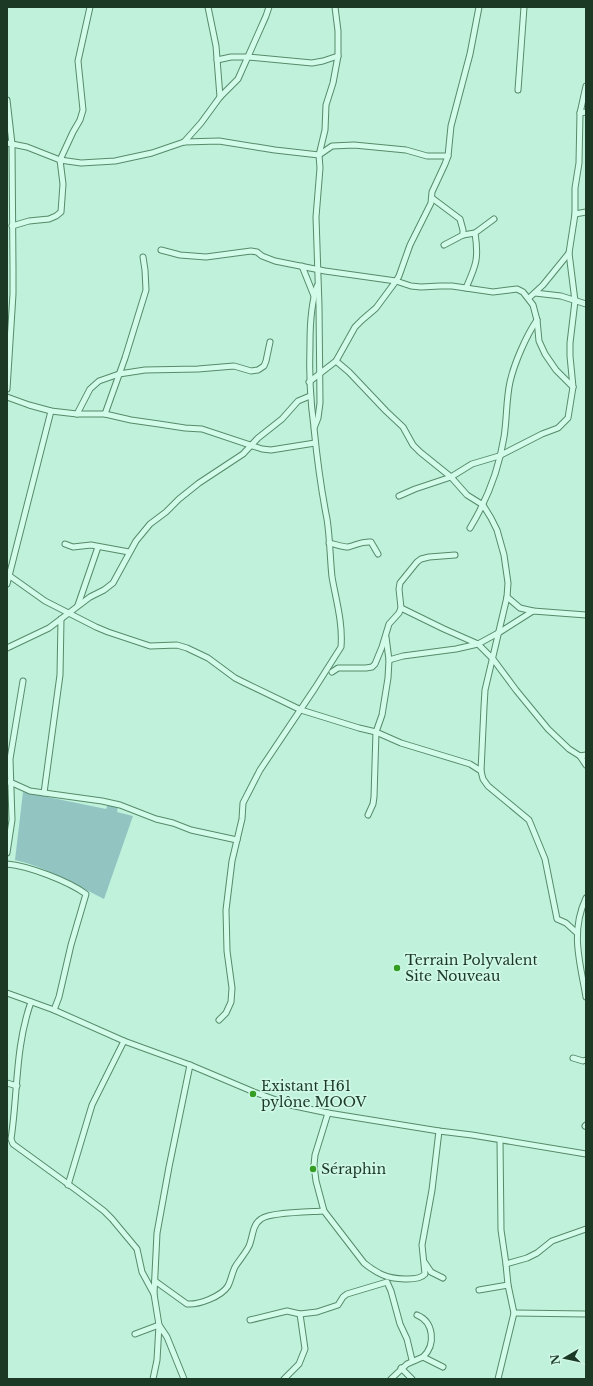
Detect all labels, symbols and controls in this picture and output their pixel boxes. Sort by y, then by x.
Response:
place label: Terrain Polyvalent Site Nouveau [405,951,538,985]
marker: Terrain Polyvalent Site Nouveau [392,963,402,973]
place label: Existant H61 pylône MOOV [261,1077,368,1111]
marker: Existant H61 pylône MOOV [248,1089,258,1099]
place label: Séraphin [321,1160,386,1178]
marker: Séraphin [308,1164,318,1174]
north arrow [545,1338,585,1378]
text: N [547,1353,563,1366]

